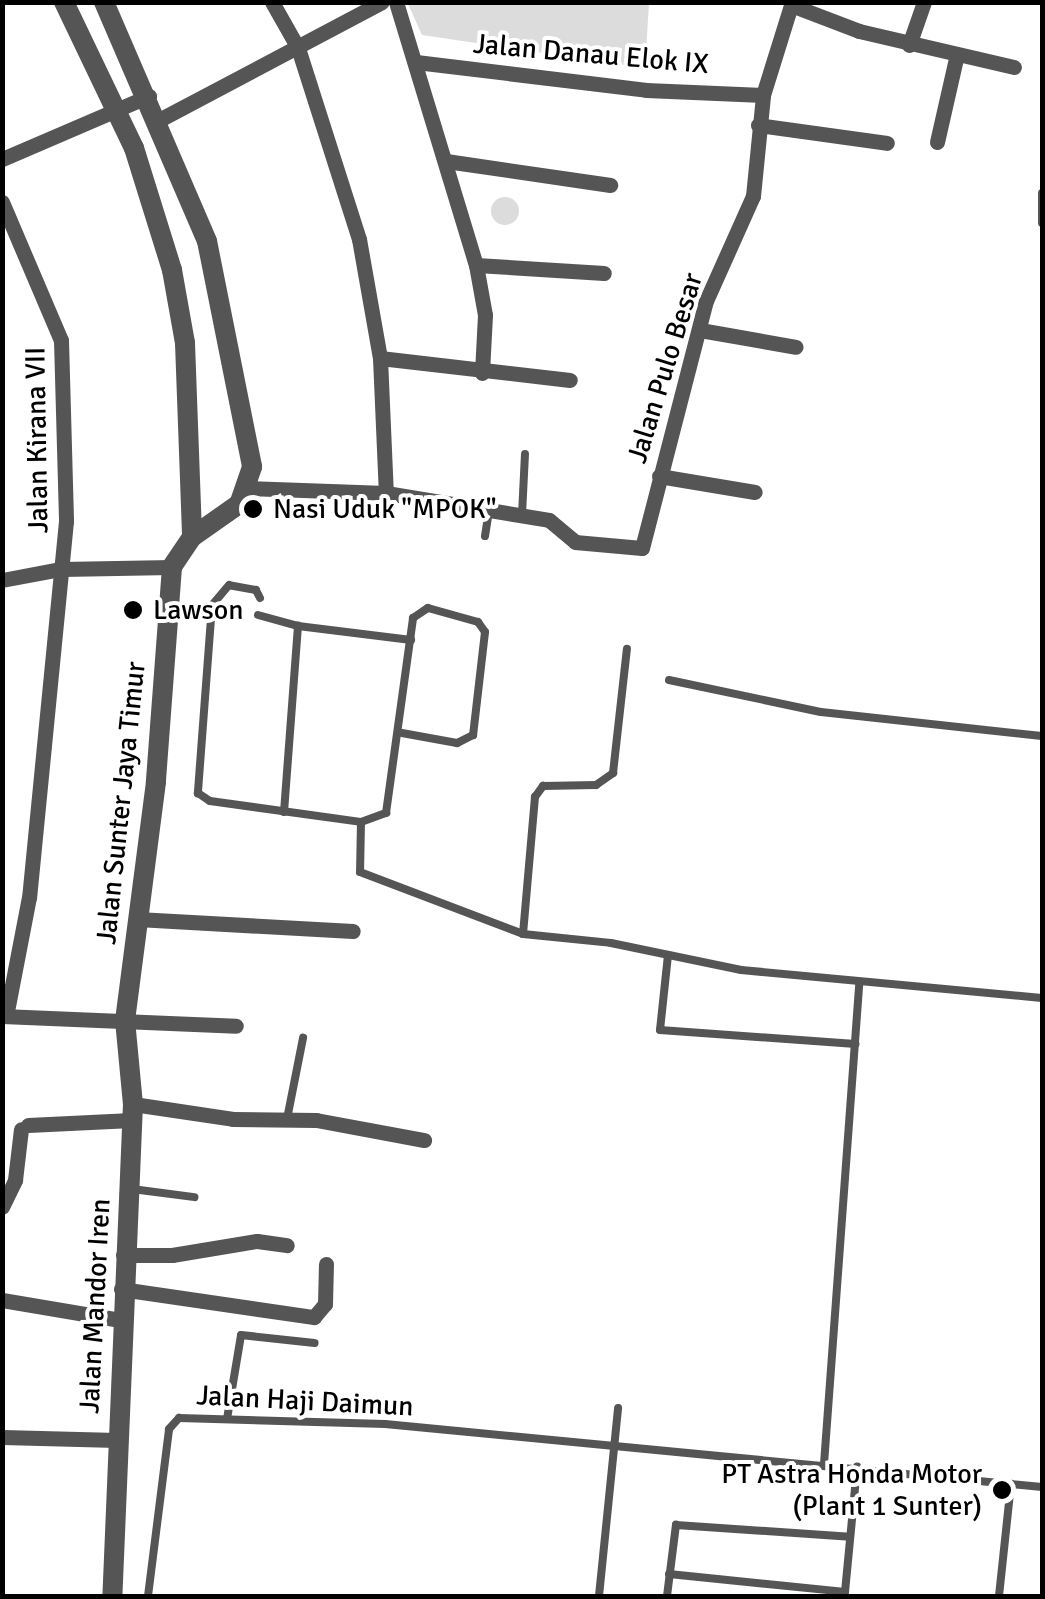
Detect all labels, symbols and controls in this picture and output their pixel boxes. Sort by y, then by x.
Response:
street label: Jalan Danau Elok IX [472,27,710,81]
street label: Jalan Pulo Besar [620,269,710,467]
street label: Jalan Kirana VII [19,346,55,534]
place label: Nasi Uduk "MPOK" [273,492,497,526]
marker: Nasi Uduk "MPOK" [242,498,264,520]
place label: Lawson [153,593,244,627]
marker: Lawson [122,599,144,621]
street label: Jalan Sunter Jaya Timur [89,660,153,946]
street label: Jalan Mandor Iren [73,1198,117,1414]
street label: Jalan Haji Daimun [196,1379,414,1423]
place label: PT Astra Honda Motor (Plant 1 Sunter) [721,1457,982,1523]
marker: PT Astra Honda Motor (Plant 1 Sunter) [991,1479,1013,1501]

